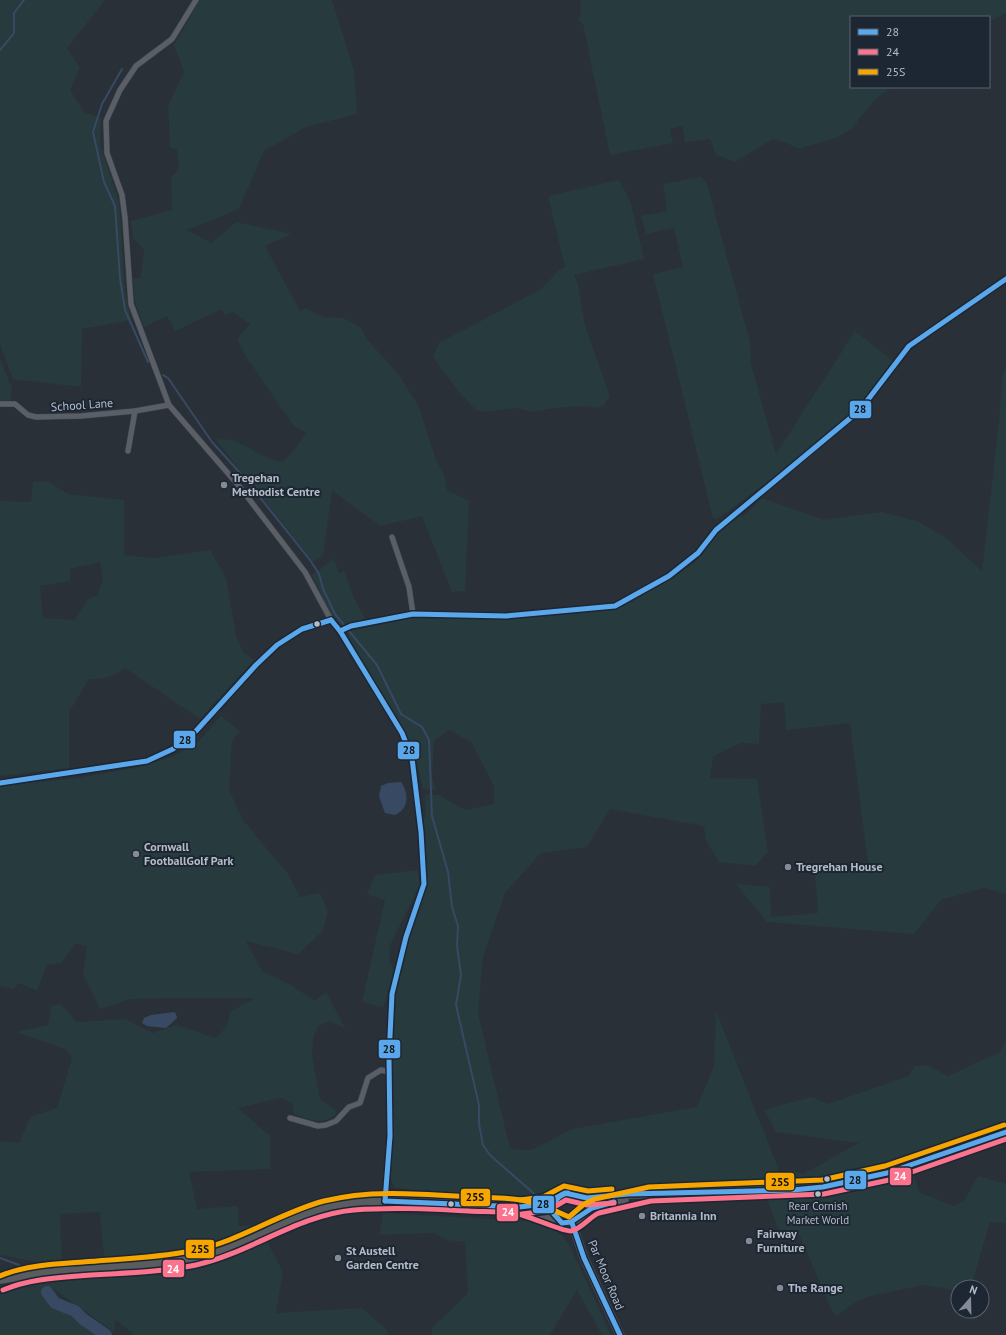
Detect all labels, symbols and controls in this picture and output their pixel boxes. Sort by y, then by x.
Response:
legend [850,16,990,88]
text: 28 [886,24,899,39]
text: 24 [886,44,900,59]
text: 25S [886,64,905,79]
street label: School Lane [50,395,114,414]
line badge: 28 [849,400,872,419]
text: 28 [854,402,866,416]
place label: Tregehan Methodist Centre [232,470,320,499]
marker: Tregehan Methodist Centre [219,480,229,490]
unlabelled marker [312,619,322,629]
line badge: 28 [173,730,196,749]
text: 28 [179,733,191,747]
line badge: 28 [397,741,420,760]
text: 28 [403,743,415,757]
place label: Cornwall FootballGolf Park [144,839,233,868]
marker: Cornwall FootballGolf Park [131,849,141,859]
place label: Tregrehan House [796,859,883,874]
marker: Tregrehan House [783,862,793,872]
line badge: 28 [378,1039,401,1059]
text: 28 [383,1042,395,1056]
line badge: 24 [889,1167,912,1186]
text: 24 [894,1169,907,1183]
line badge: 28 [844,1170,867,1190]
line badge: 25S [765,1172,795,1191]
text: 28 [849,1173,861,1187]
unlabelled marker [822,1174,832,1184]
text: 25S [771,1175,789,1189]
line badge: 25S [460,1188,491,1207]
marker: Rear Cornish Market World [813,1189,823,1199]
text: 25S [466,1190,484,1204]
line badge: 28 [532,1195,555,1214]
text: 28 [537,1197,549,1211]
unlabelled marker [446,1199,456,1209]
place label: Rear Cornish Market World [787,1199,849,1227]
line badge: 24 [496,1203,519,1222]
text: 24 [502,1205,515,1219]
place label: Britannia Inn [650,1208,716,1223]
marker: Britannia Inn [637,1211,647,1221]
place label: Fairway Furniture [757,1226,804,1255]
marker: Fairway Furniture [744,1236,754,1246]
street label: Par Moor Road [585,1238,628,1312]
line badge: 25S [185,1239,215,1259]
text: 25S [191,1242,209,1256]
place label: St Austell Garden Centre [346,1243,419,1272]
marker: St Austell Garden Centre [333,1253,343,1263]
line badge: 24 [162,1259,185,1278]
text: 24 [167,1262,180,1276]
north arrow [950,1279,990,1319]
place label: The Range [788,1280,843,1295]
text: N [968,1282,979,1297]
marker: The Range [775,1283,785,1293]

